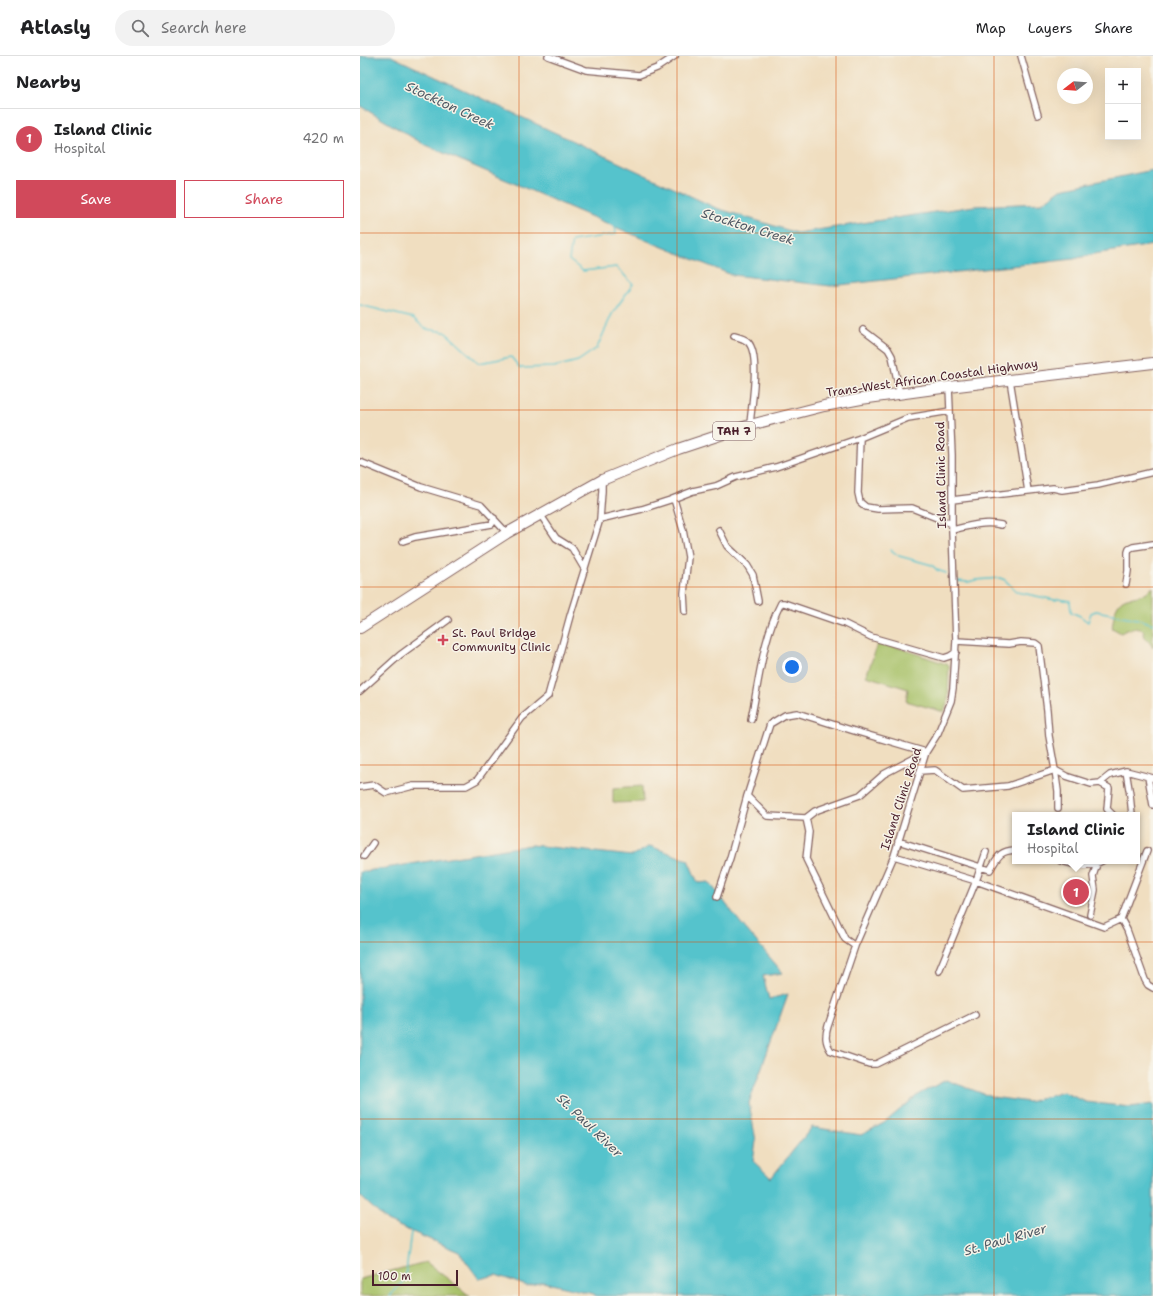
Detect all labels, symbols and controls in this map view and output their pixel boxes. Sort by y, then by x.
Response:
search box [115,10,395,46]
text: Atlasly [20,15,91,40]
icon: search [129,17,151,39]
text: Search here [161,18,247,38]
text: Map [976,19,1006,37]
text: Layers [1028,19,1072,37]
text: Share [1094,19,1133,37]
north arrow [1057,68,1093,104]
map controls [1105,68,1141,140]
button: + [1105,68,1141,104]
text: Nearby [16,71,81,93]
water label: Stockton Creek [403,78,497,134]
button: − [1105,104,1141,140]
text: Island Clinic [54,120,152,140]
text: 1 [26,130,32,147]
text: 420 m [302,130,344,147]
text: Hospital [54,140,105,157]
button: Save [16,180,176,218]
button: Share [184,180,344,218]
water label: Stockton Creek [700,204,797,249]
street label: Trans-West African Coastal Highway [825,355,1039,401]
street label: Island Clinic Road [932,421,950,529]
road number: TAH 7 [713,422,755,440]
place label: St. Paul Bridge Community Clinic [452,625,551,655]
marker: St. Paul Bridge Community Clinic [437,634,449,646]
your location [782,657,802,677]
street label: Island Clinic Road [877,745,925,852]
popup [1012,812,1140,864]
text: Island Clinic [1027,820,1125,840]
text: Hospital [1027,840,1078,857]
pin: 1 [1063,877,1089,907]
water label: St. Paul River [553,1090,627,1162]
water label: St. Paul River [962,1219,1049,1259]
scale bar [372,1268,458,1287]
text: 100 m [378,1269,411,1284]

